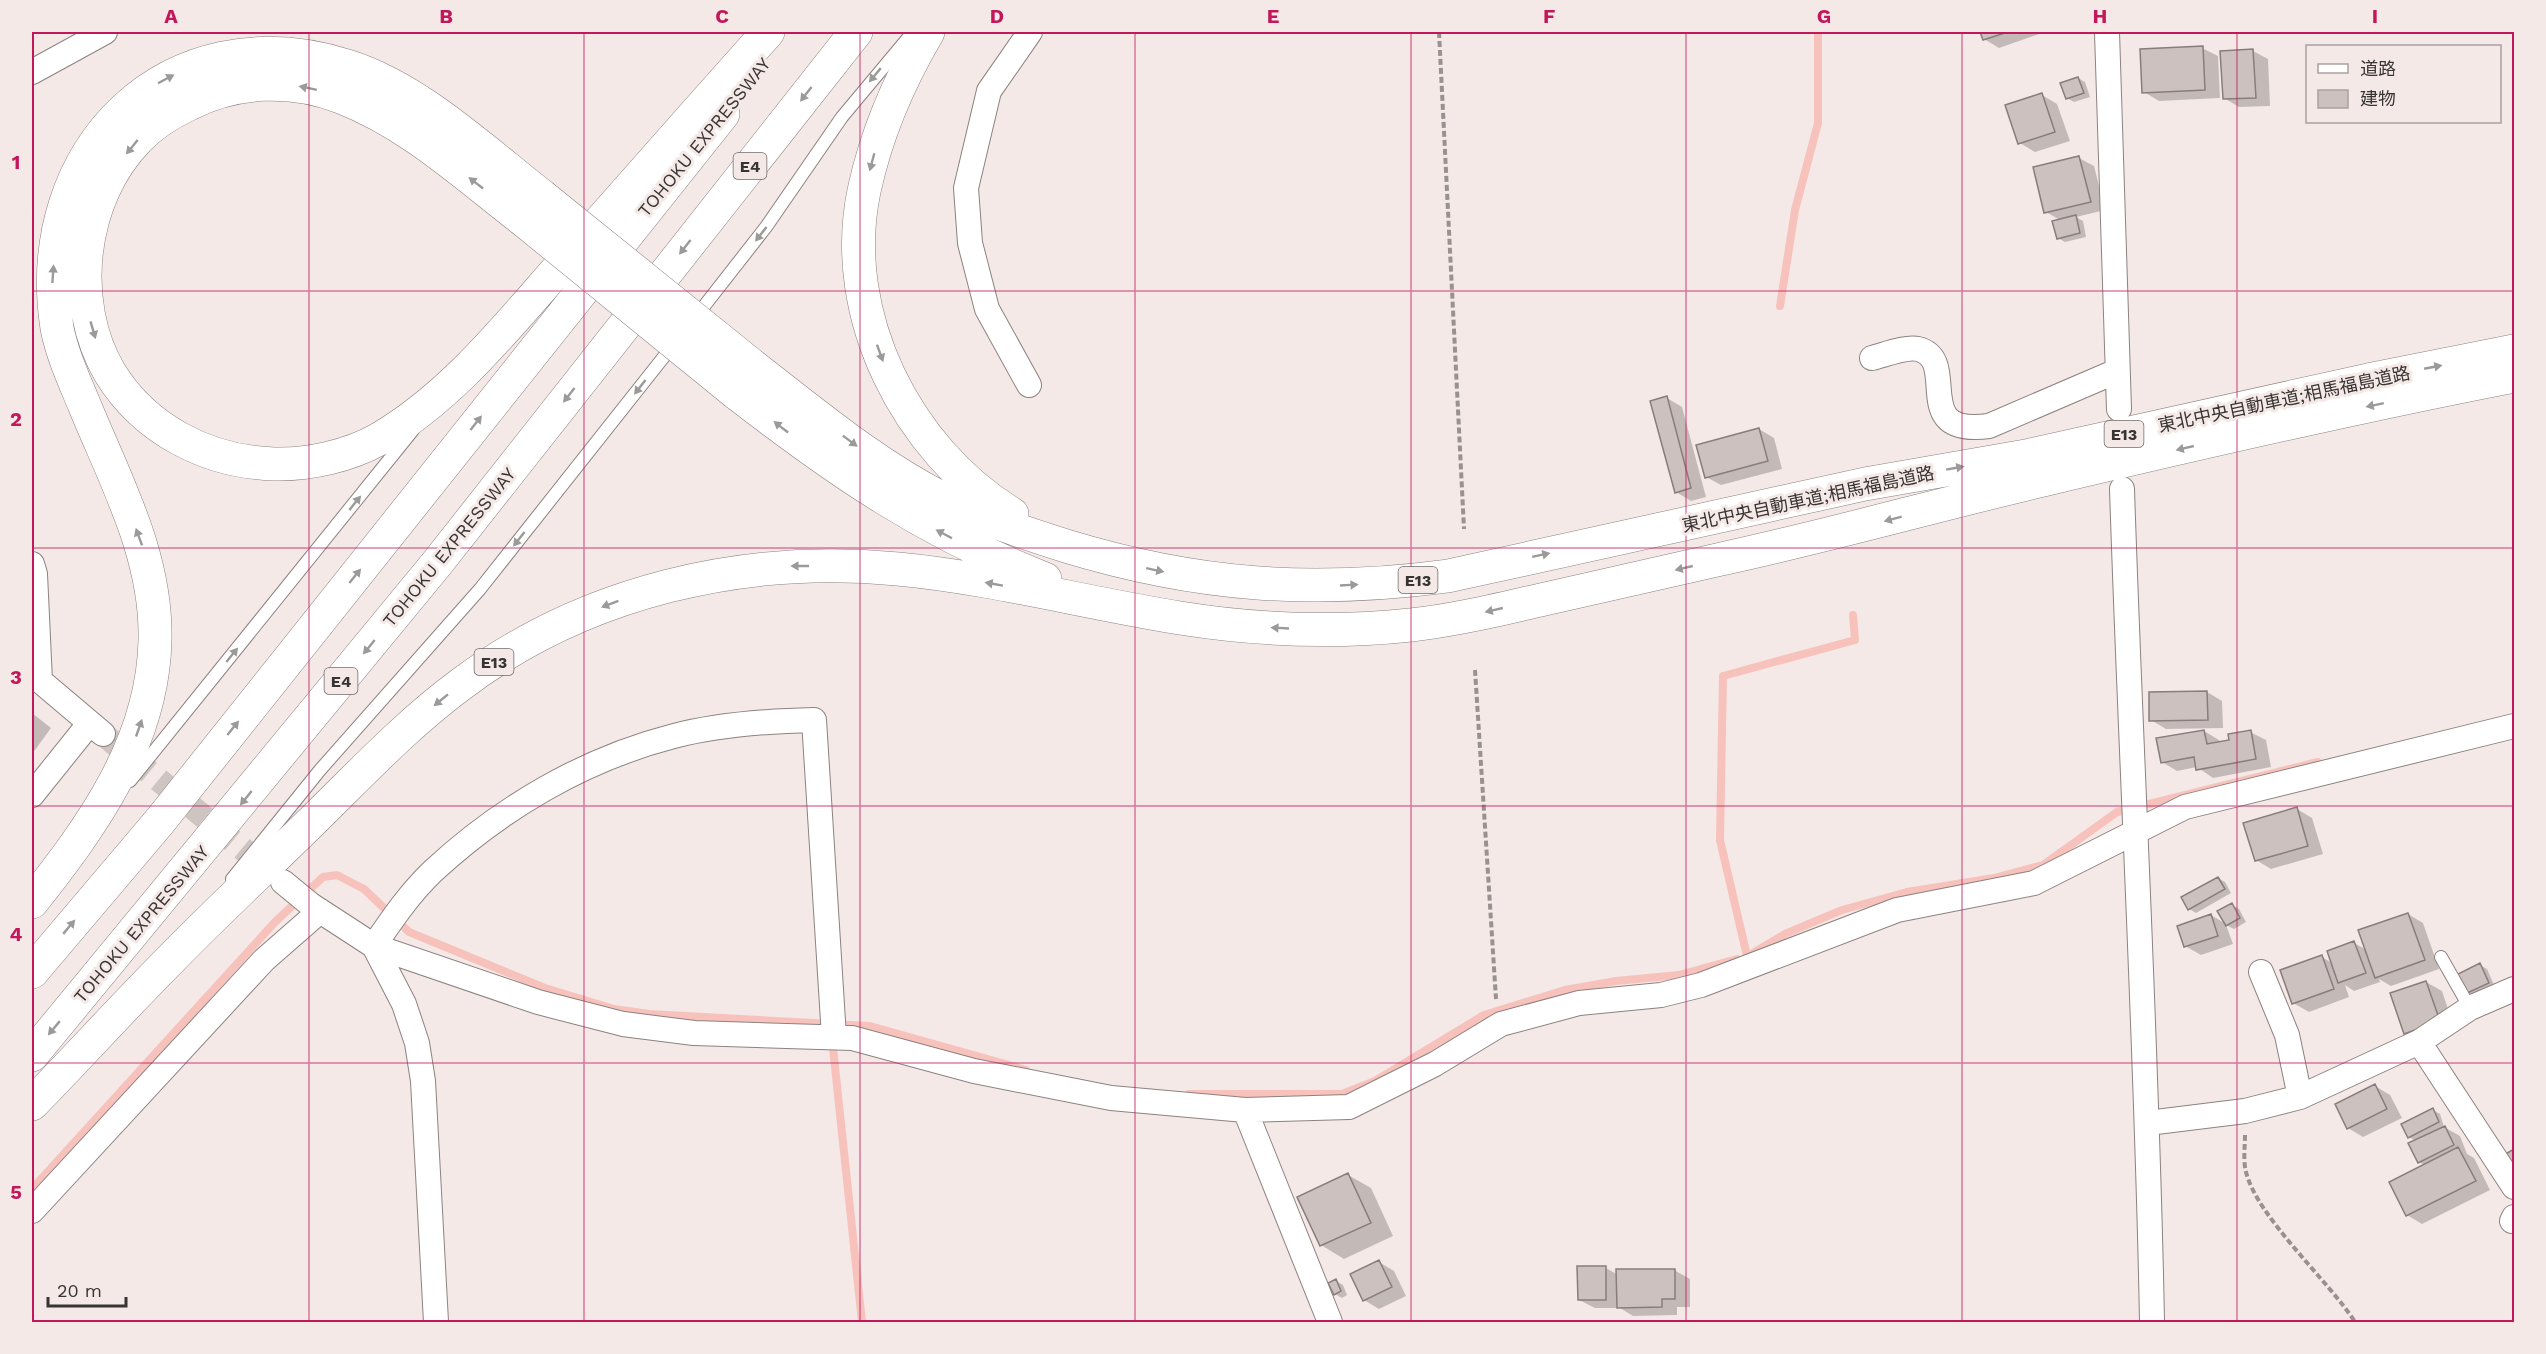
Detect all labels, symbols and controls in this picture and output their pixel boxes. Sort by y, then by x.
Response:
text: A [164,4,178,28]
text: B [439,4,453,28]
text: C [715,4,729,28]
text: D [990,4,1004,28]
text: E [1267,4,1279,28]
text: F [1543,4,1555,28]
text: G [1817,4,1831,28]
text: H [2093,4,2107,28]
text: I [2372,4,2378,28]
legend [2306,45,2501,123]
street label: TOHOKU EXPRESSWAY [633,53,775,221]
text: 道路 [2360,58,2396,79]
one-way arrow [869,67,882,82]
one-way arrow [158,74,175,84]
one-way arrow [299,83,318,92]
one-way arrow [800,86,813,102]
text: 建物 [2360,88,2396,109]
one-way arrow [126,139,138,154]
text: 1 [12,150,20,174]
road number: E4 [734,153,766,179]
one-way arrow [866,153,876,171]
one-way arrow [468,177,484,190]
one-way arrow [756,226,768,241]
one-way arrow [680,239,692,254]
one-way arrow [49,265,58,284]
one-way arrow [89,321,98,339]
one-way arrow [876,344,886,362]
street label: 東北中央自動車道;相馬福島道路 [2156,362,2412,436]
one-way arrow [2424,362,2443,371]
one-way arrow [635,379,647,394]
one-way arrow [563,388,575,403]
one-way arrow [2366,401,2384,411]
text: 2 [10,407,22,431]
one-way arrow [470,415,483,431]
road number: E13 [2104,421,2144,447]
one-way arrow [773,422,788,434]
one-way arrow [842,435,858,447]
one-way arrow [2175,444,2194,453]
street label: 東北中央自動車道;相馬福島道路 [1680,462,1936,536]
street label: TOHOKU EXPRESSWAY [378,463,520,631]
one-way arrow [1945,463,1964,472]
one-way arrow [348,495,361,511]
one-way arrow [1884,515,1902,524]
one-way arrow [133,528,143,546]
one-way arrow [935,529,952,539]
one-way arrow [514,532,526,547]
one-way arrow [1532,550,1551,560]
one-way arrow [791,561,810,571]
one-way arrow [1675,563,1694,573]
one-way arrow [1146,566,1165,575]
road number: E13 [1398,567,1438,593]
one-way arrow [348,568,361,583]
one-way arrow [984,579,1003,588]
one-way arrow [1340,581,1359,590]
one-way arrow [601,600,619,609]
one-way arrow [1485,606,1503,616]
one-way arrow [1270,623,1289,633]
one-way arrow [363,639,376,654]
one-way arrow [225,647,238,662]
road number: E13 [474,649,514,675]
text: 3 [10,665,22,689]
road number: E4 [324,668,358,694]
one-way arrow [434,693,449,706]
one-way arrow [135,719,145,737]
one-way arrow [227,720,240,736]
one-way arrow [239,790,252,806]
street label: TOHOKU EXPRESSWAY [69,841,213,1007]
one-way arrow [63,919,76,935]
text: 4 [10,922,23,946]
one-way arrow [48,1021,61,1036]
text: 5 [10,1180,22,1204]
scale bar [48,1270,126,1308]
text: 20 m [57,1280,102,1301]

